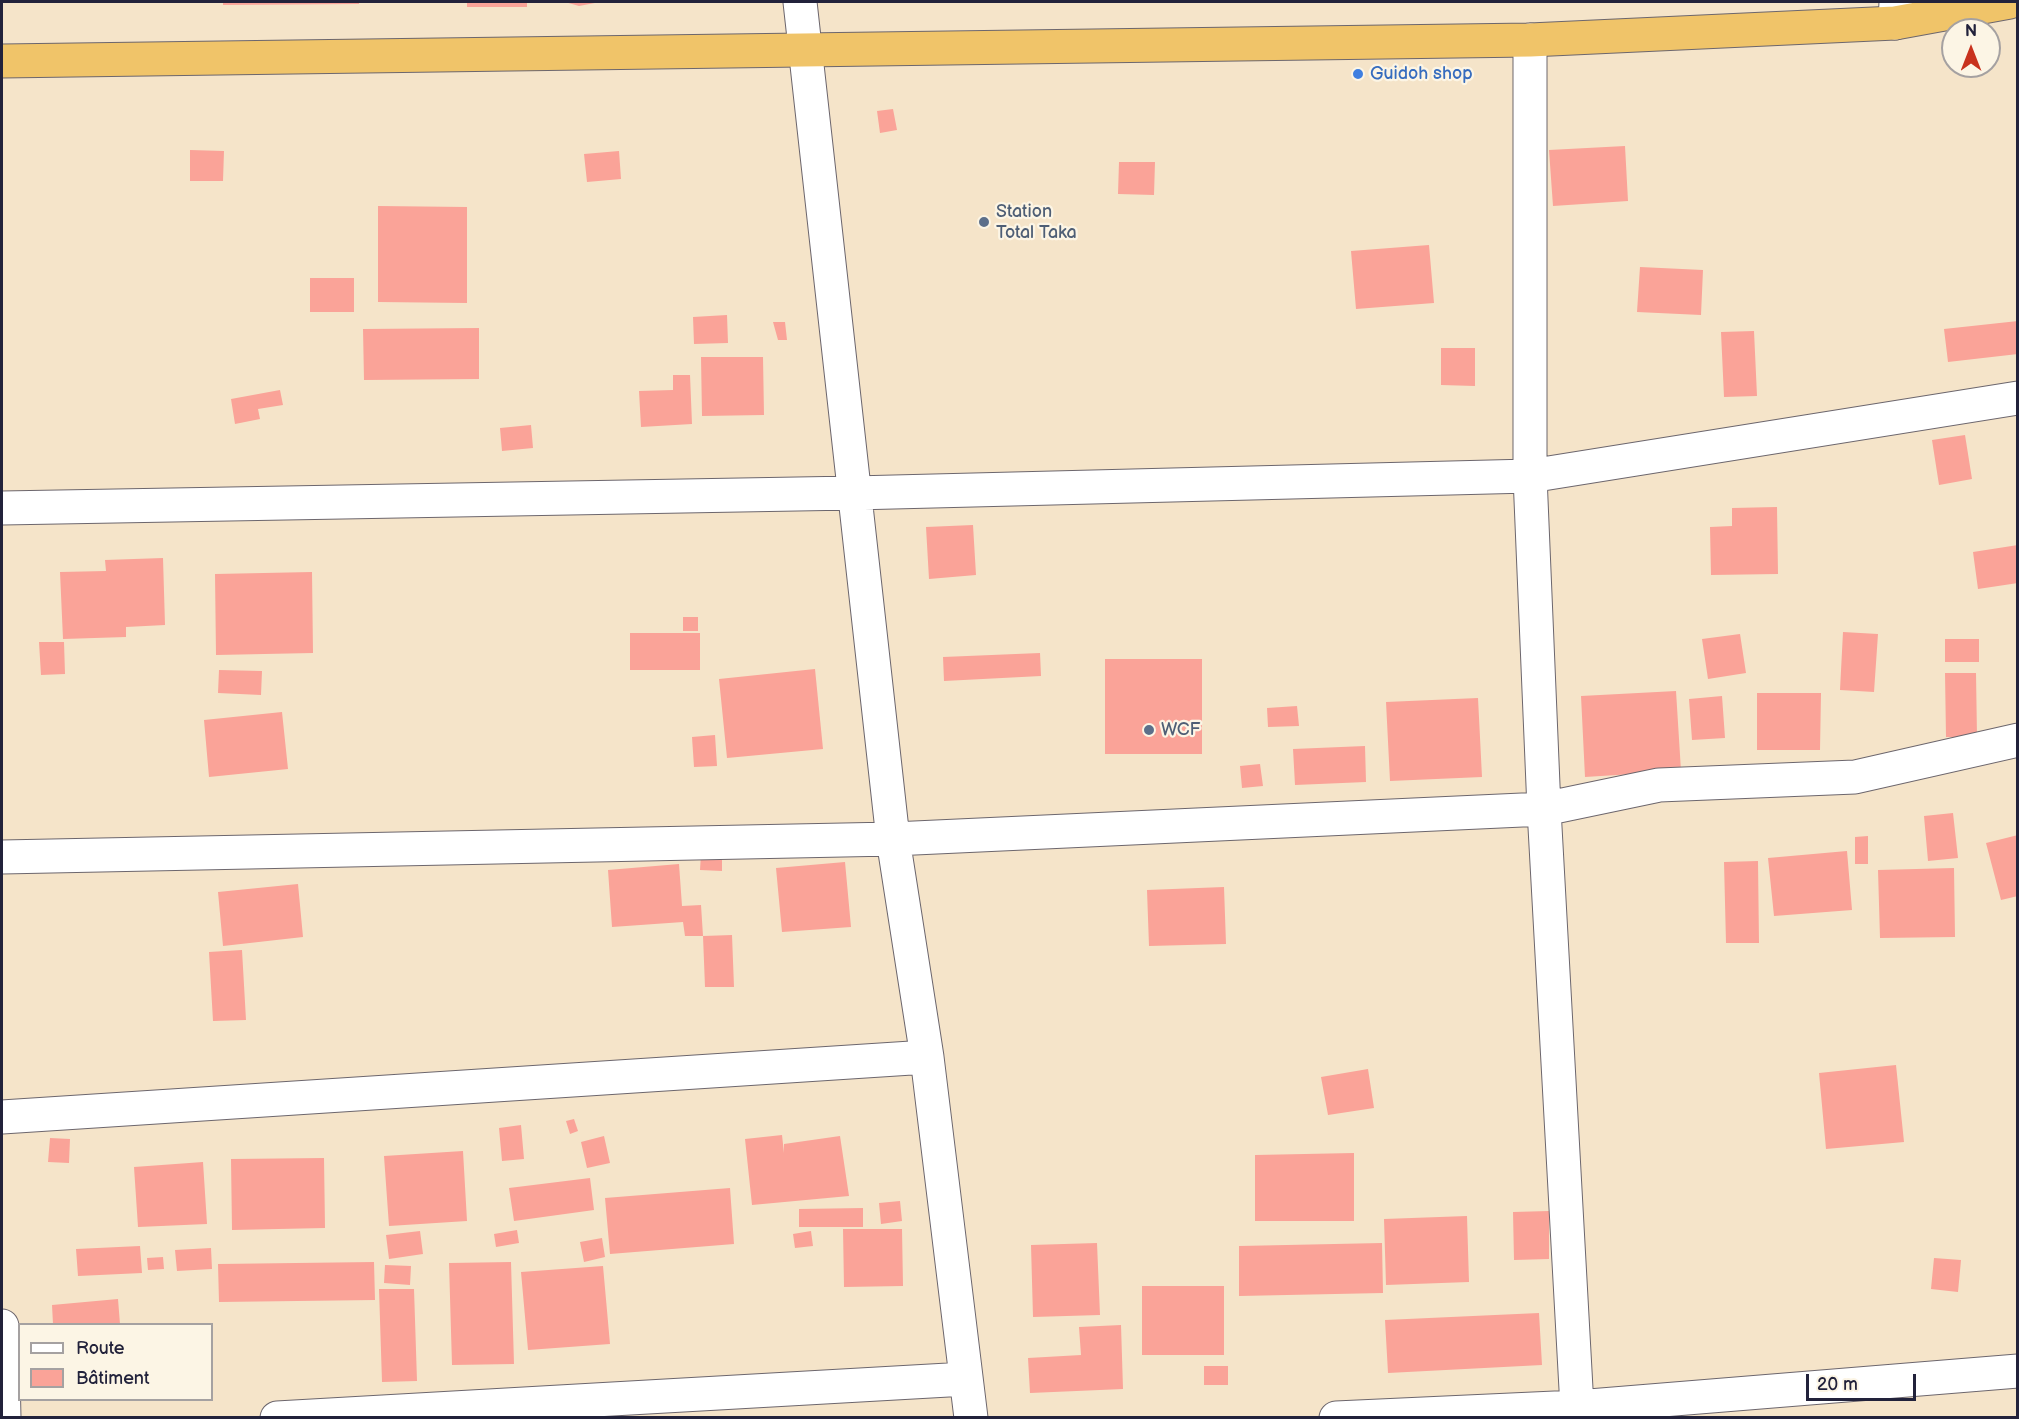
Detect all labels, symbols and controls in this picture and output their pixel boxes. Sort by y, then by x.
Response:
north arrow [1941,18,2001,78]
text: N [1965,22,1977,41]
place label: Guidoh shop [1370,63,1473,85]
marker: Guidoh shop [1351,67,1365,81]
place label: Station Total Taka [996,201,1077,244]
marker: Station Total Taka [977,215,991,229]
place label: WCF [1161,719,1200,741]
marker: WCF [1142,723,1156,737]
legend [18,1323,213,1401]
text: Route [76,1338,125,1359]
scale bar [1809,1362,1918,1400]
text: Bâtiment [76,1368,150,1389]
text: 20 m [1817,1374,1858,1395]

